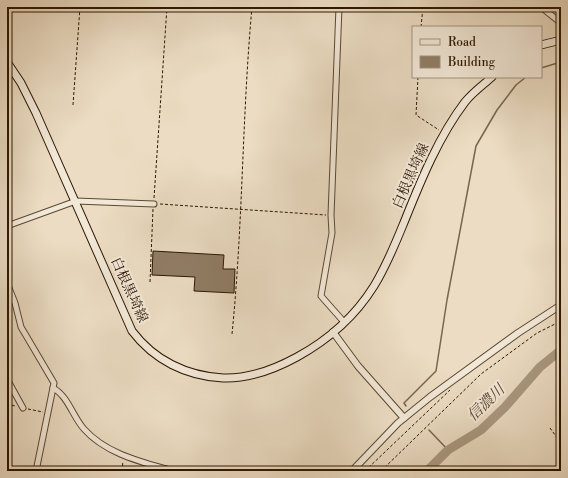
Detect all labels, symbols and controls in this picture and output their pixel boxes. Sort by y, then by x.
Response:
legend [412,26,542,78]
text: Road [448,35,476,50]
text: Building [447,55,496,70]
street label: 白根黒埼線 [389,140,433,212]
street label: 白根黒埼線 [107,254,151,326]
water label: 信濃川 [463,379,510,425]

